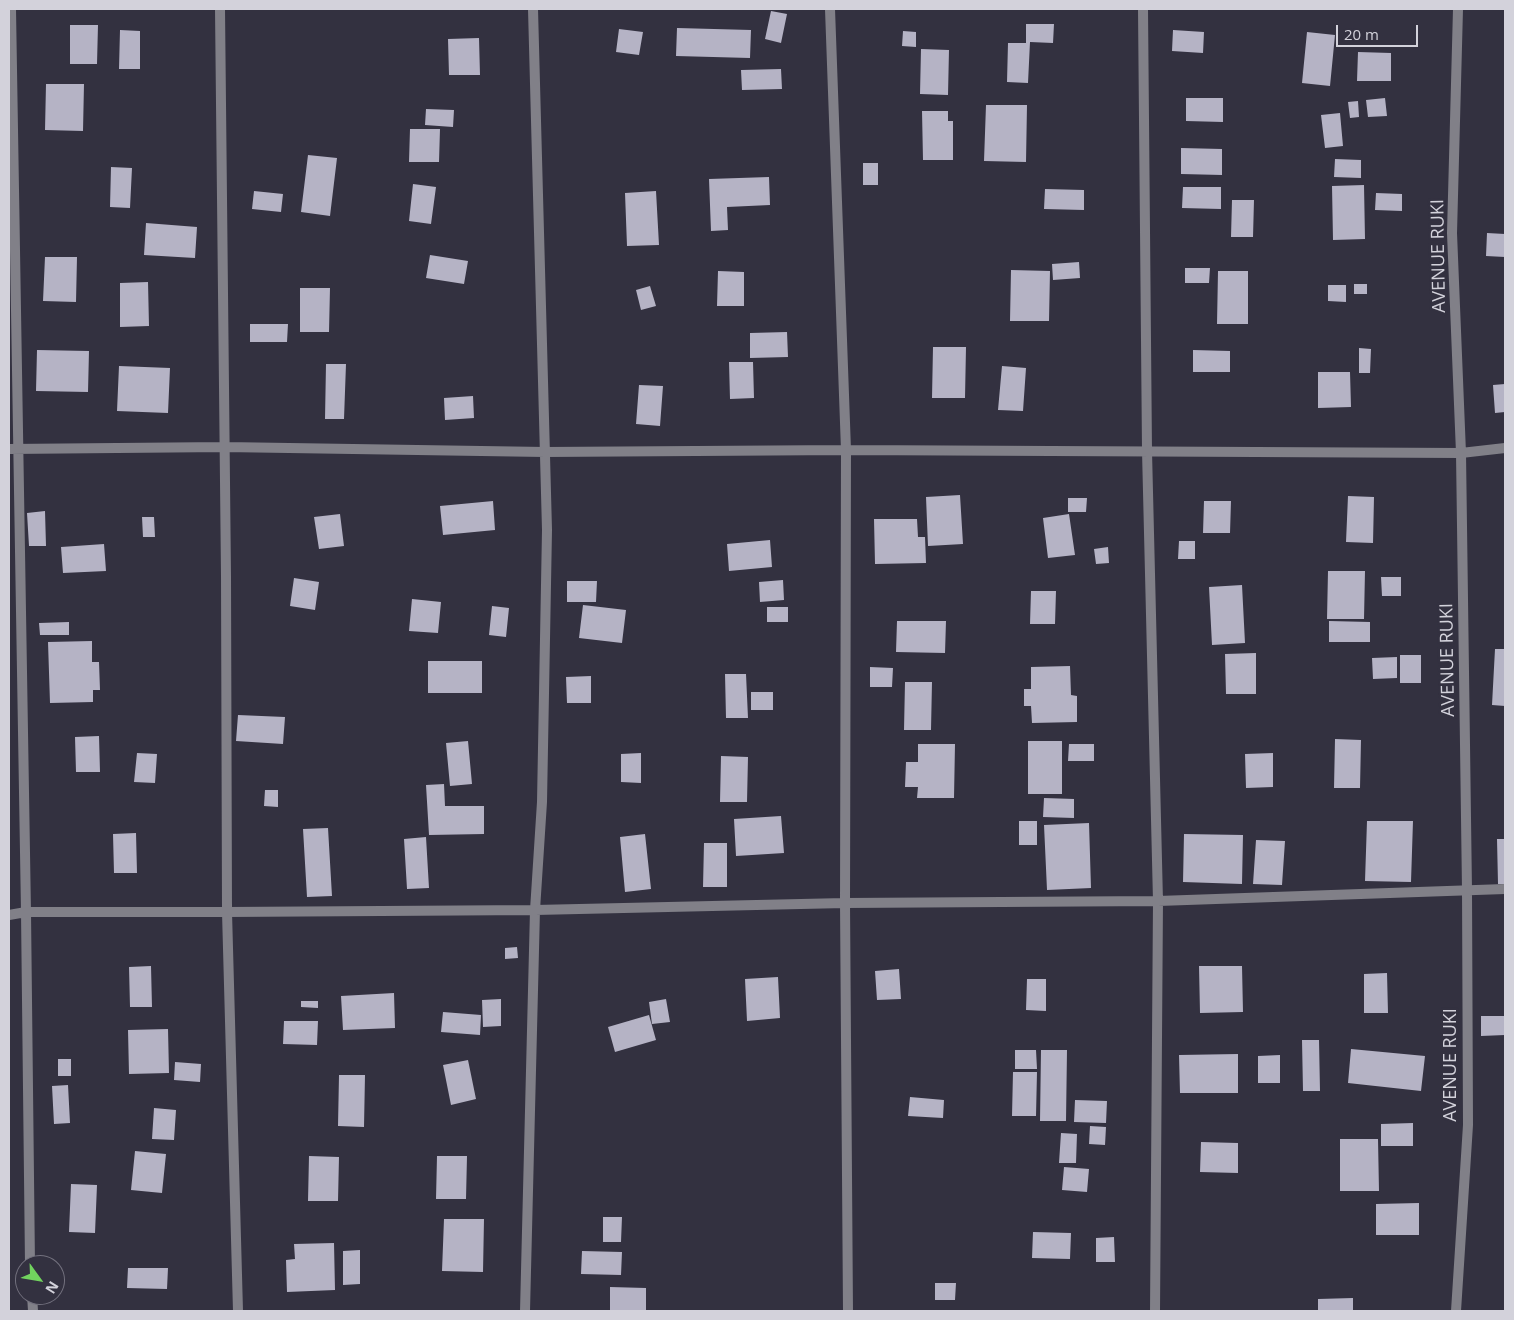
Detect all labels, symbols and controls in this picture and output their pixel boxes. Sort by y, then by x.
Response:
scale bar [1339,15,1422,47]
text: 20 m [1344,24,1379,44]
street label: AVENUE RUKI [1427,199,1451,313]
street label: AVENUE RUKI [1436,603,1460,717]
street label: AVENUE RUKI [1440,1008,1462,1122]
north arrow [15,1255,65,1305]
text: N [41,1278,63,1298]

